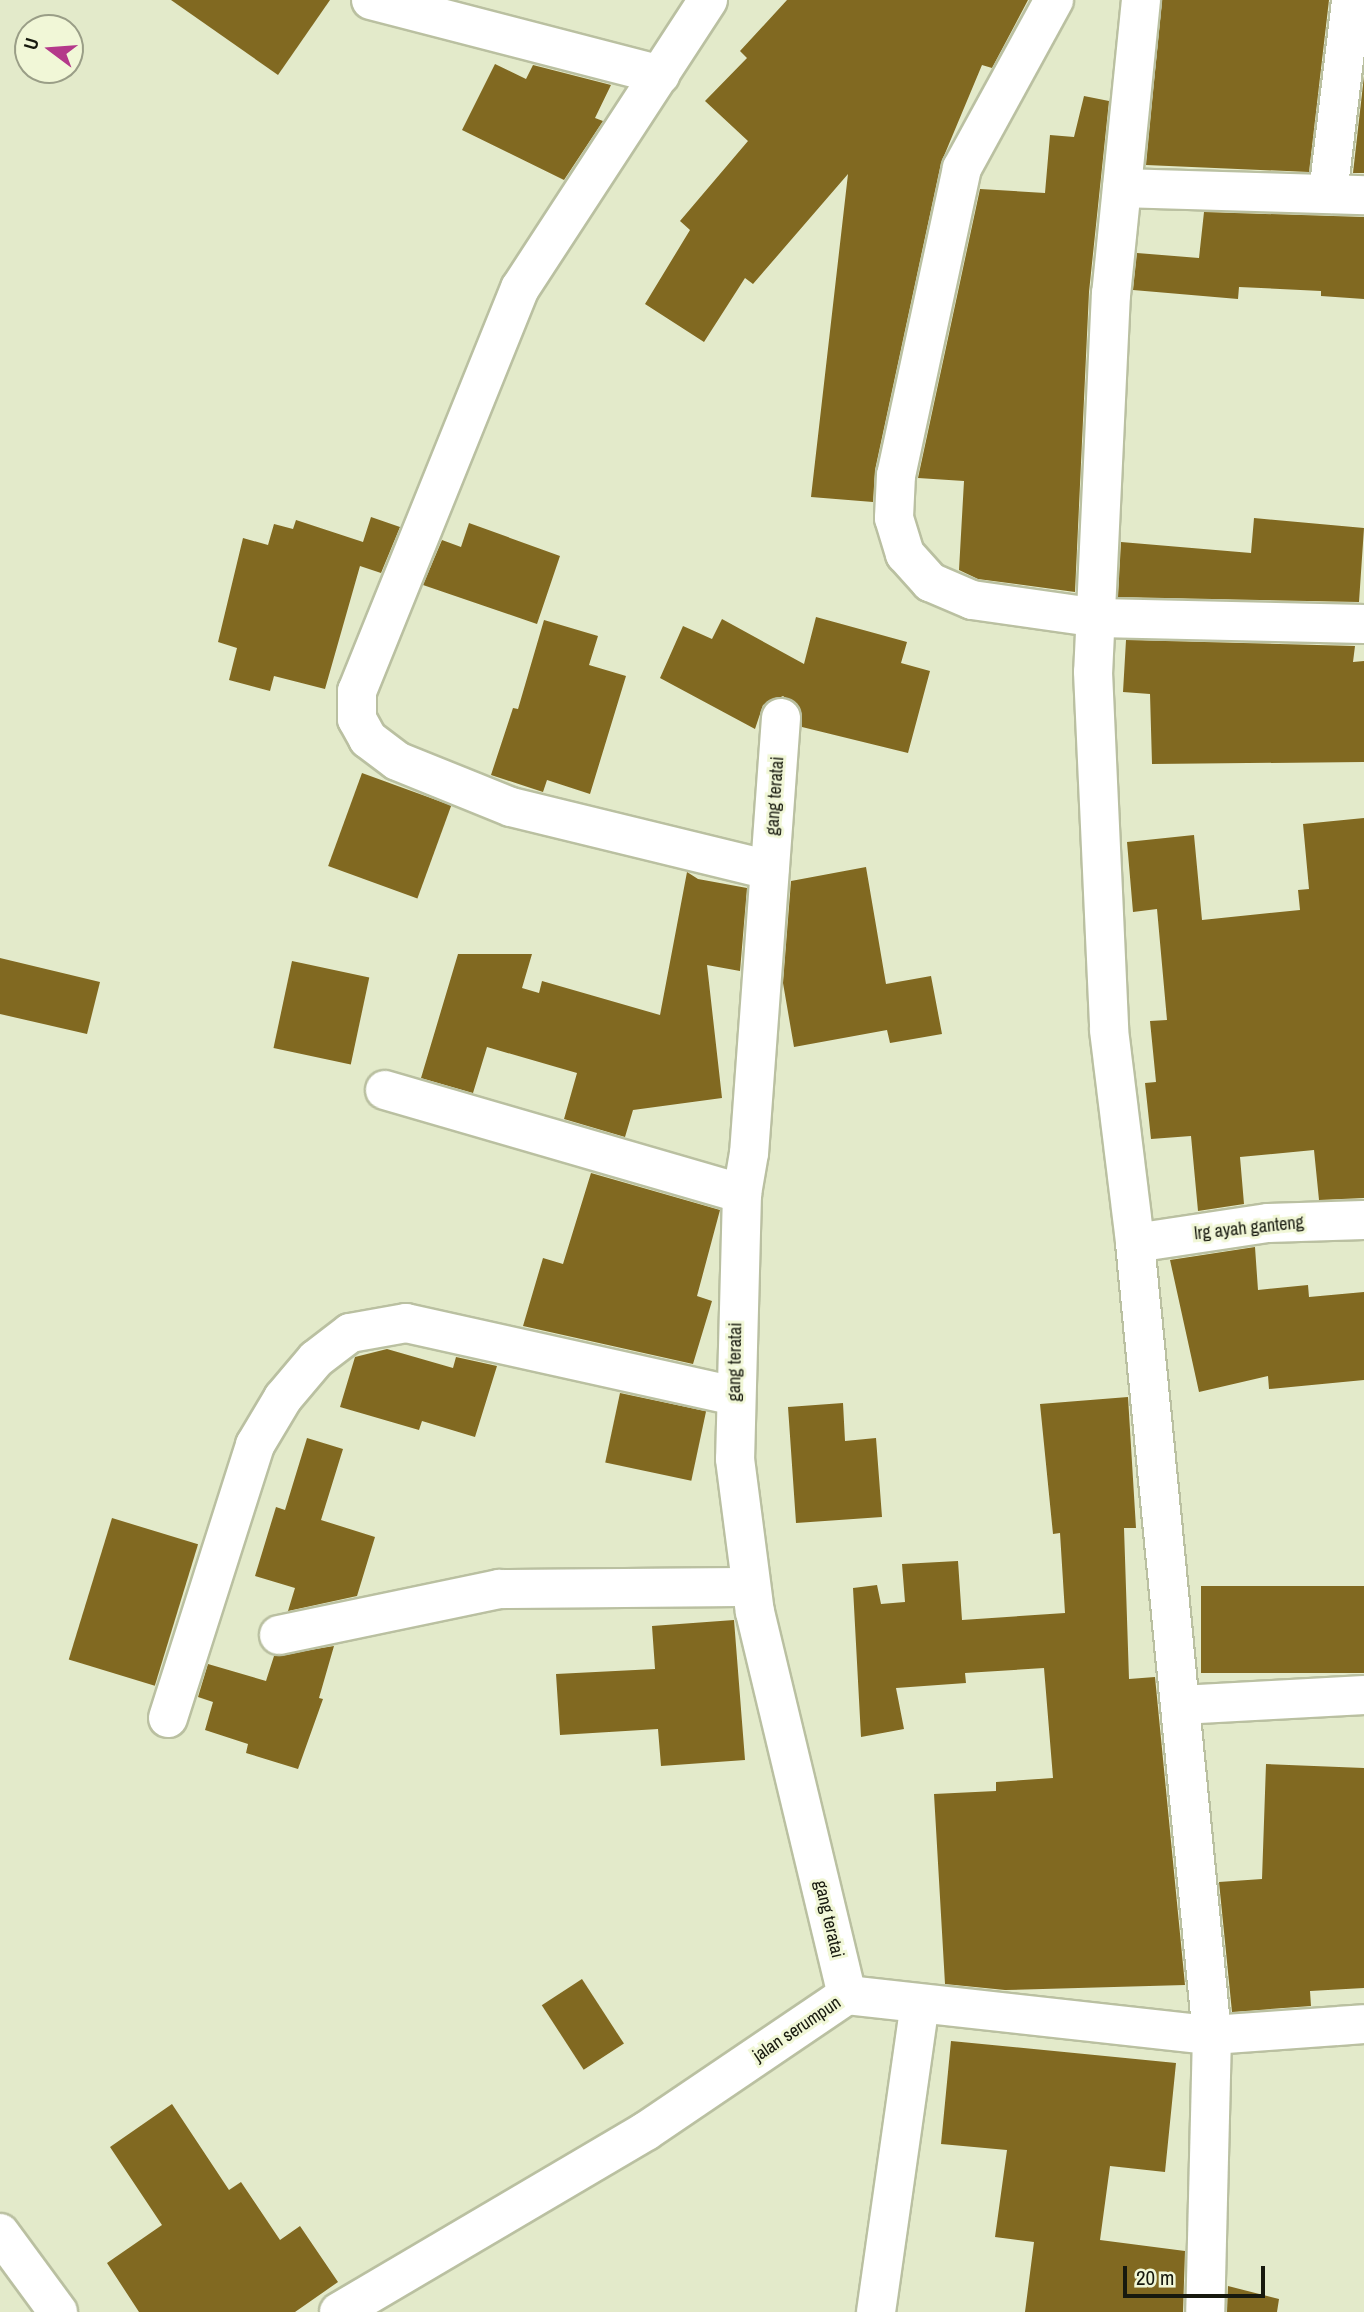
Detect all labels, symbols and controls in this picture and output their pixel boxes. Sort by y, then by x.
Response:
north arrow [14,14,84,84]
text: U [17,35,45,53]
street label: gang teratai [761,756,789,836]
street label: lrg ayah ganteng [1193,1212,1305,1244]
street label: gang teratai [724,1322,746,1402]
street label: gang teratai [810,1878,848,1960]
street label: jalan serumpun [749,1992,845,2066]
scale bar [1126,2252,1268,2296]
text: 20 m [1136,2263,1174,2292]

